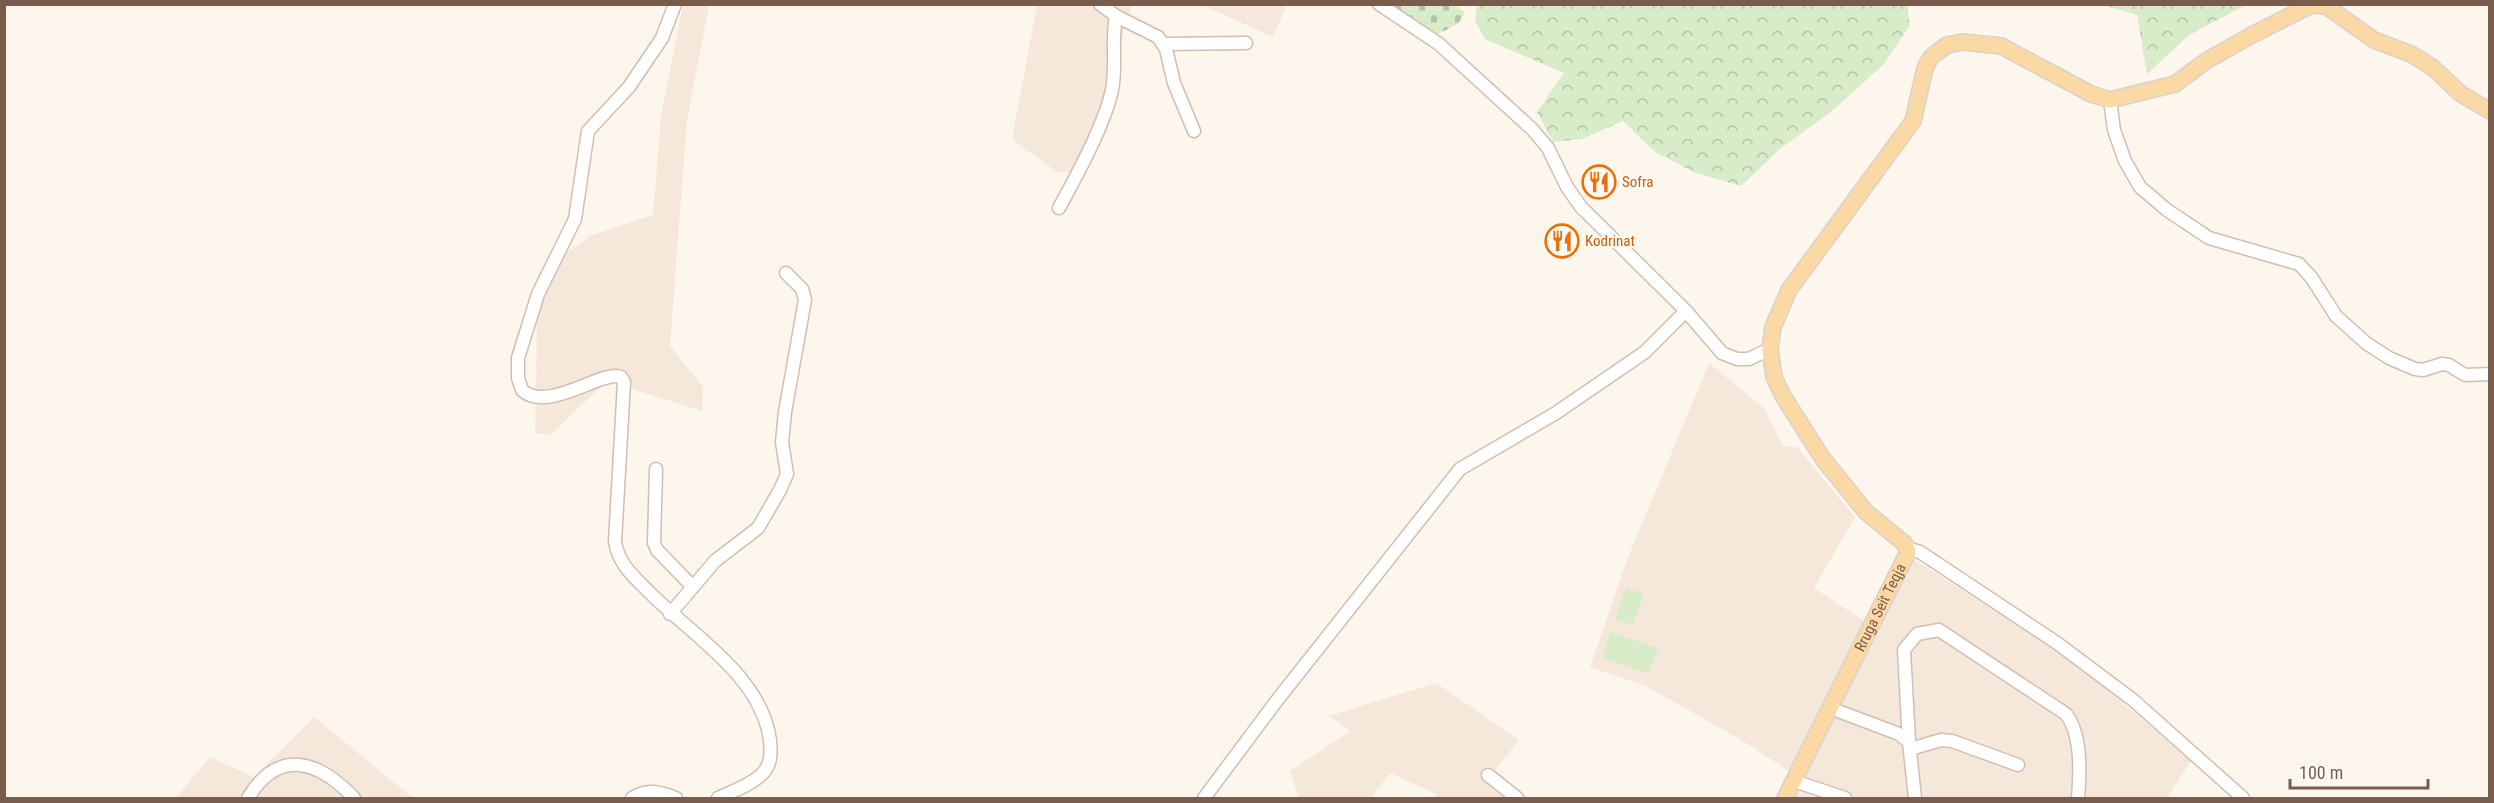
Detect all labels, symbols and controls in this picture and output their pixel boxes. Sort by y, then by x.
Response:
restaurant icon: Sofra [1581,164,1617,200]
place label: Sofra [1622,173,1654,191]
restaurant icon: Kodrinat [1544,223,1580,259]
place label: Kodrinat [1585,232,1635,250]
street label: Rruga Seit Teqja [1851,561,1910,654]
scale bar [2290,752,2428,790]
text: 100 m [2299,762,2343,783]

